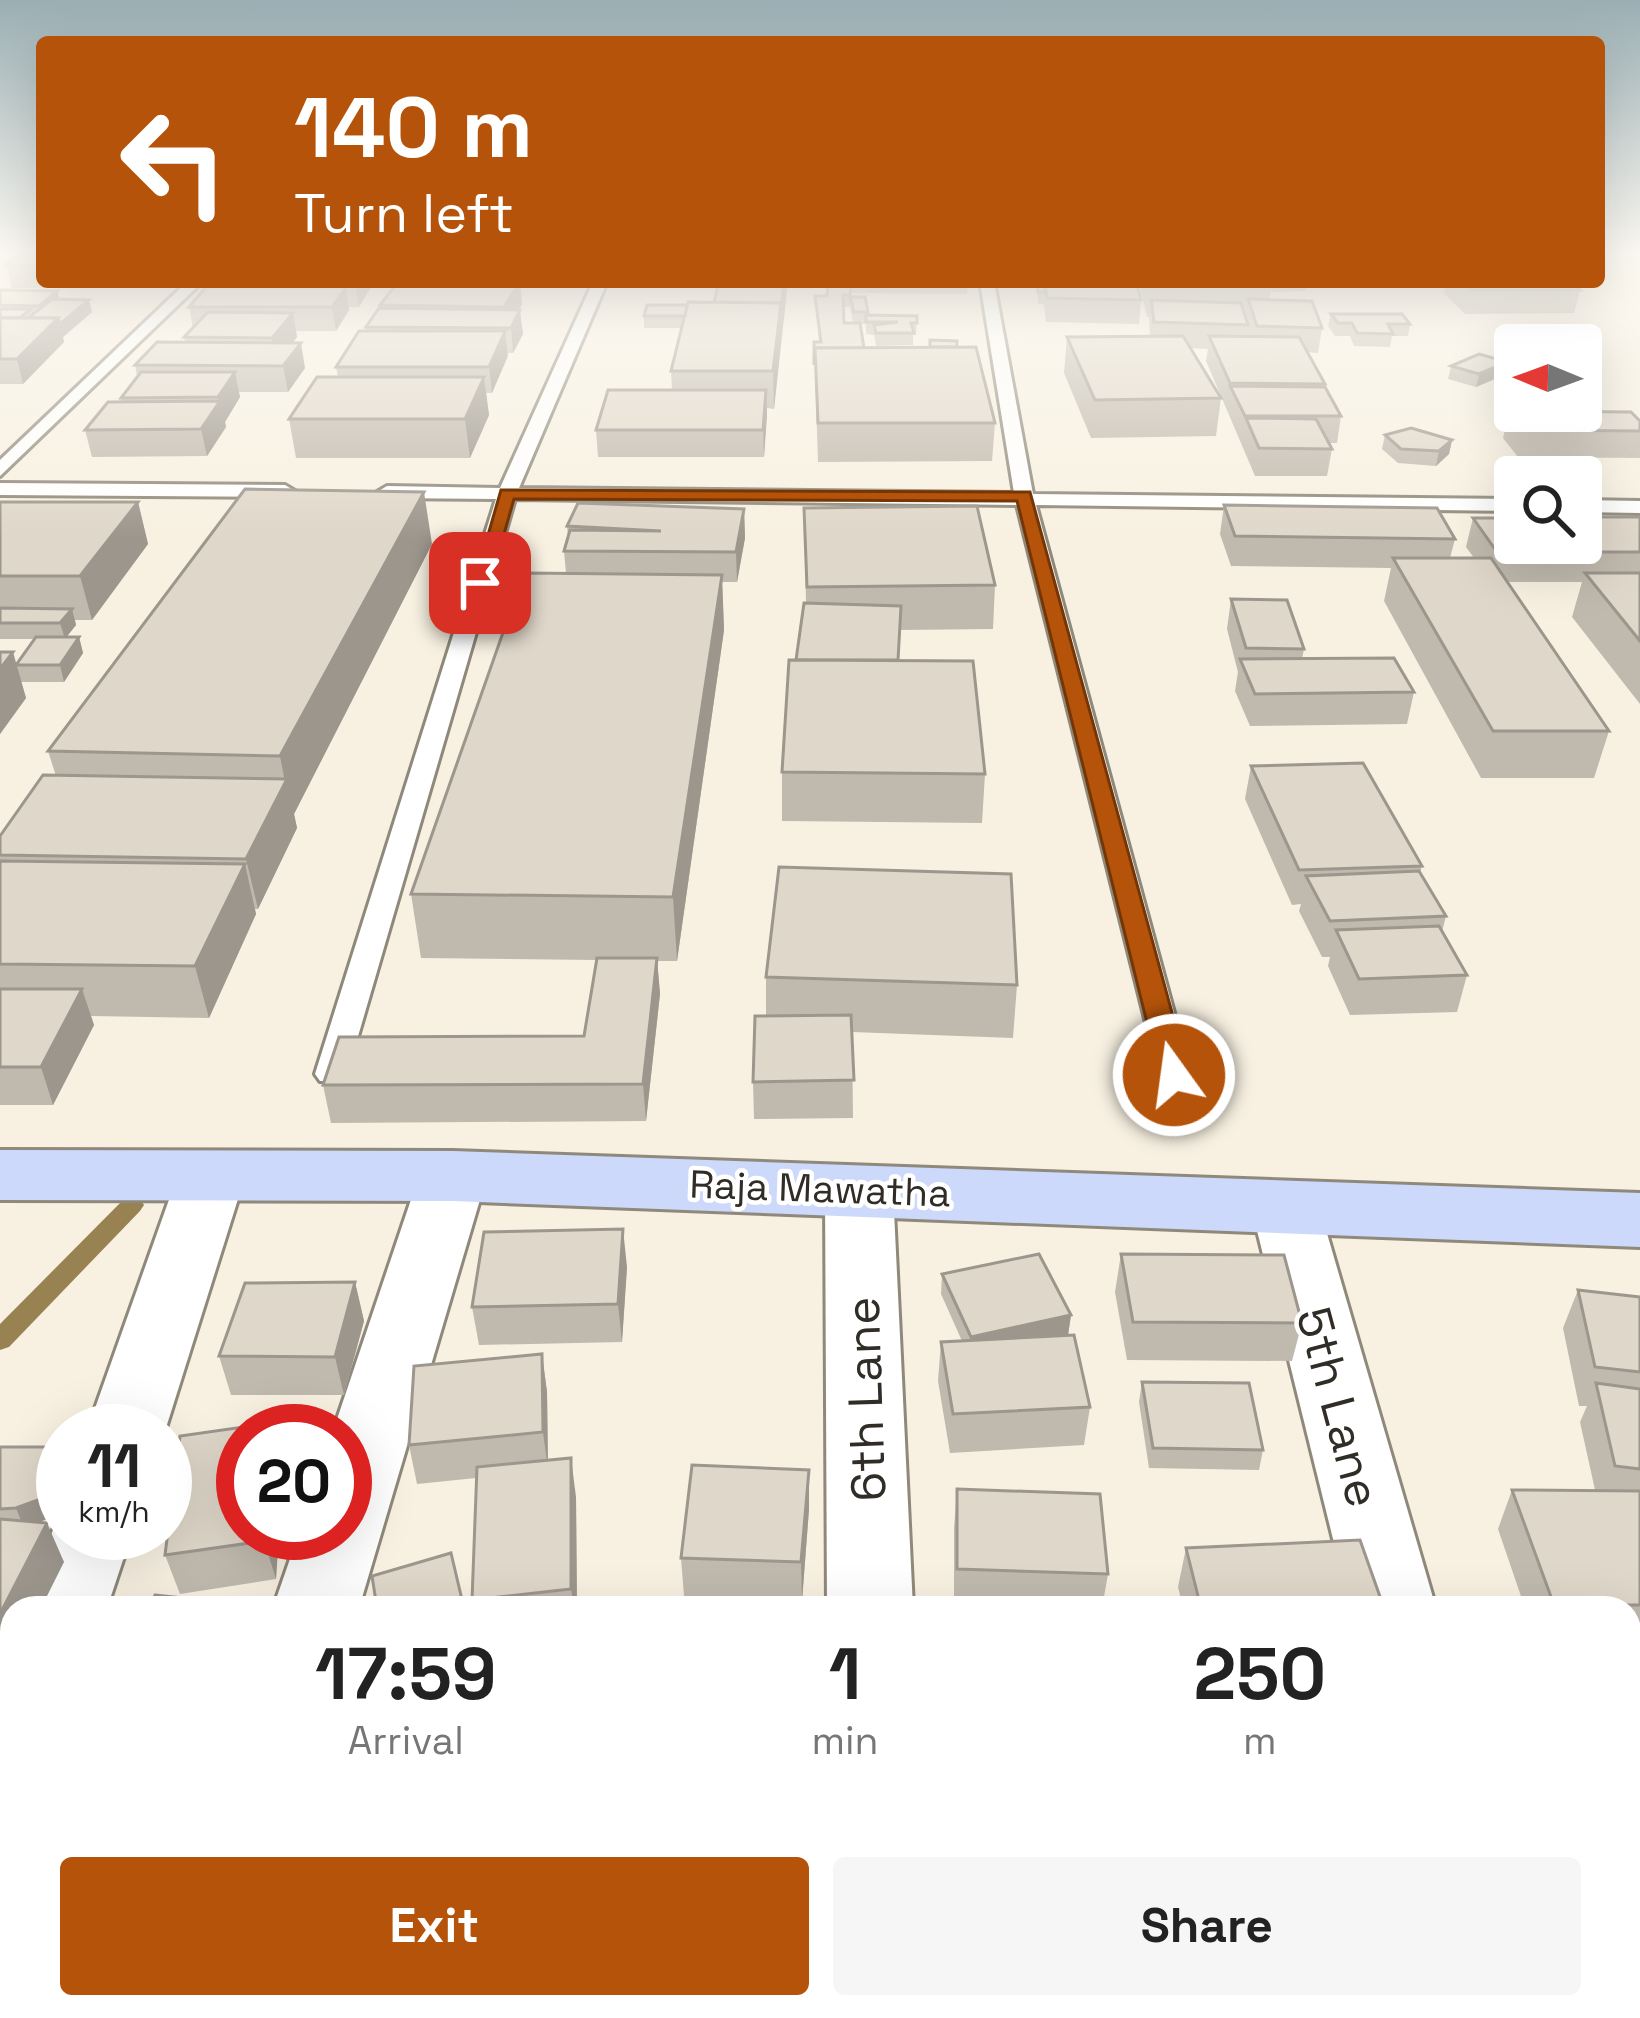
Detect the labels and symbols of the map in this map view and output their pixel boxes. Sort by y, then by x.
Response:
north arrow [1494,324,1602,432]
pin [429,532,531,634]
position arrow [1111,1012,1237,1138]
street label: Raja Mawatha [689,1159,951,1218]
street label: 6th Lane [831,1296,900,1502]
street label: 5th Lane [1283,1301,1394,1514]
speed limit sign: 20 [216,1404,372,1560]

